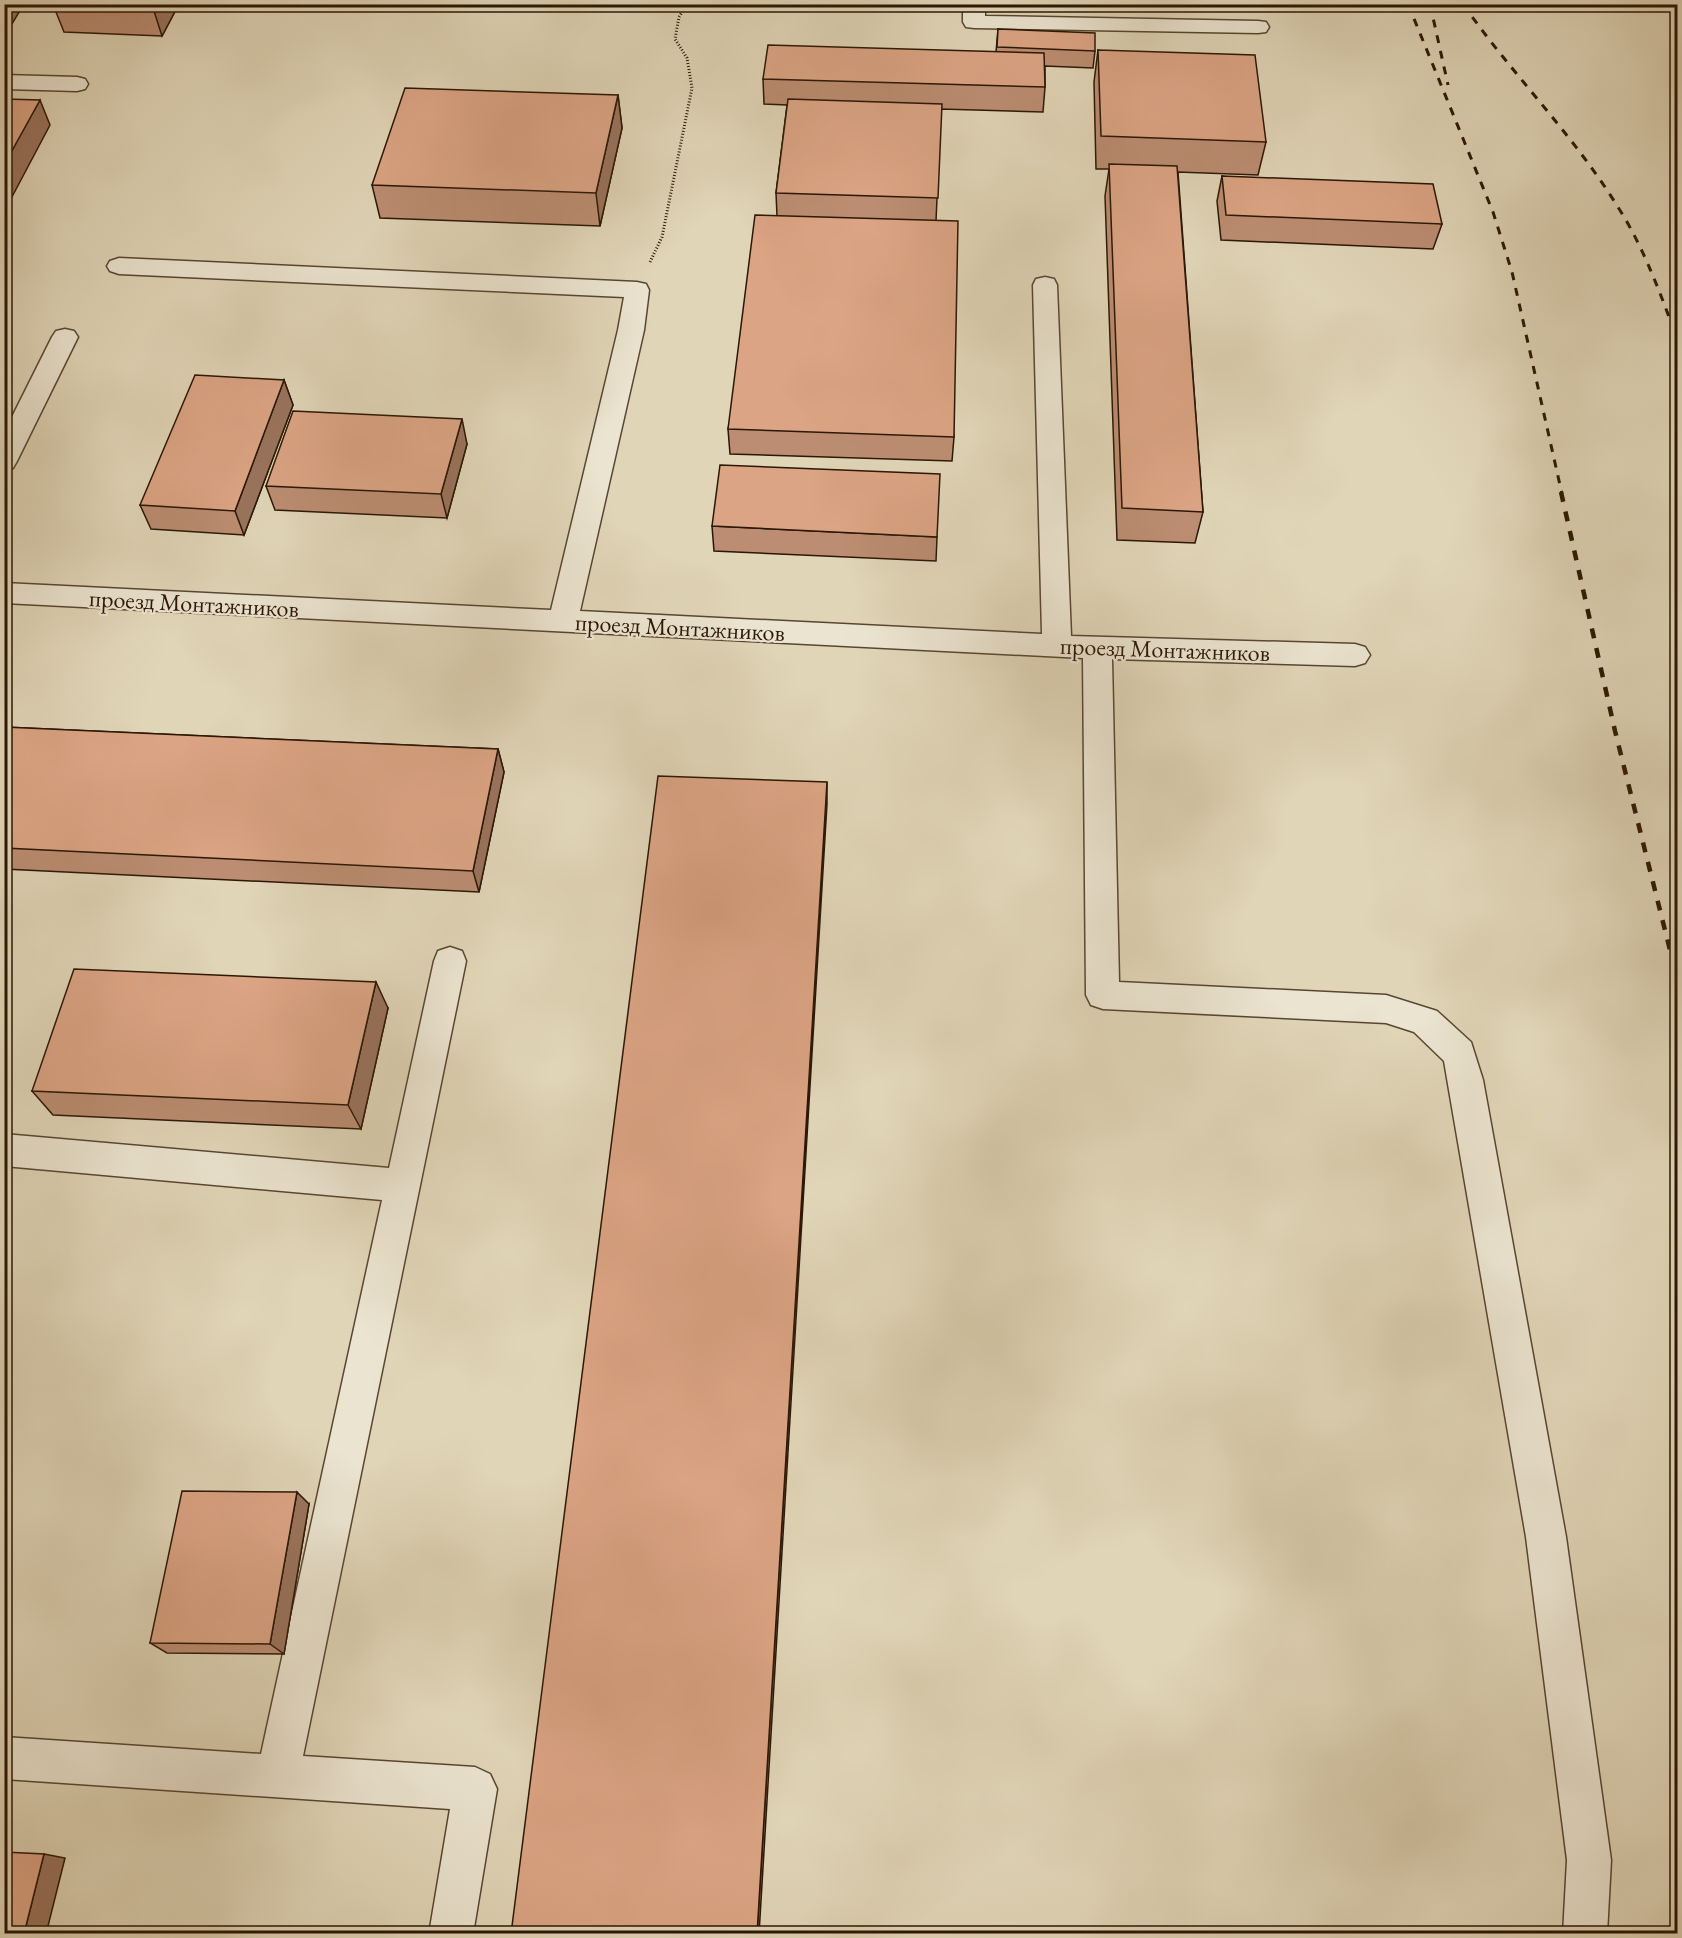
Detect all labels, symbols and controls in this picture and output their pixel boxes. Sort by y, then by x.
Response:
street label: проезд Монтажников [88,582,300,624]
street label: проезд Монтажников [574,606,786,648]
street label: проезд Монтажников [1060,630,1270,668]

